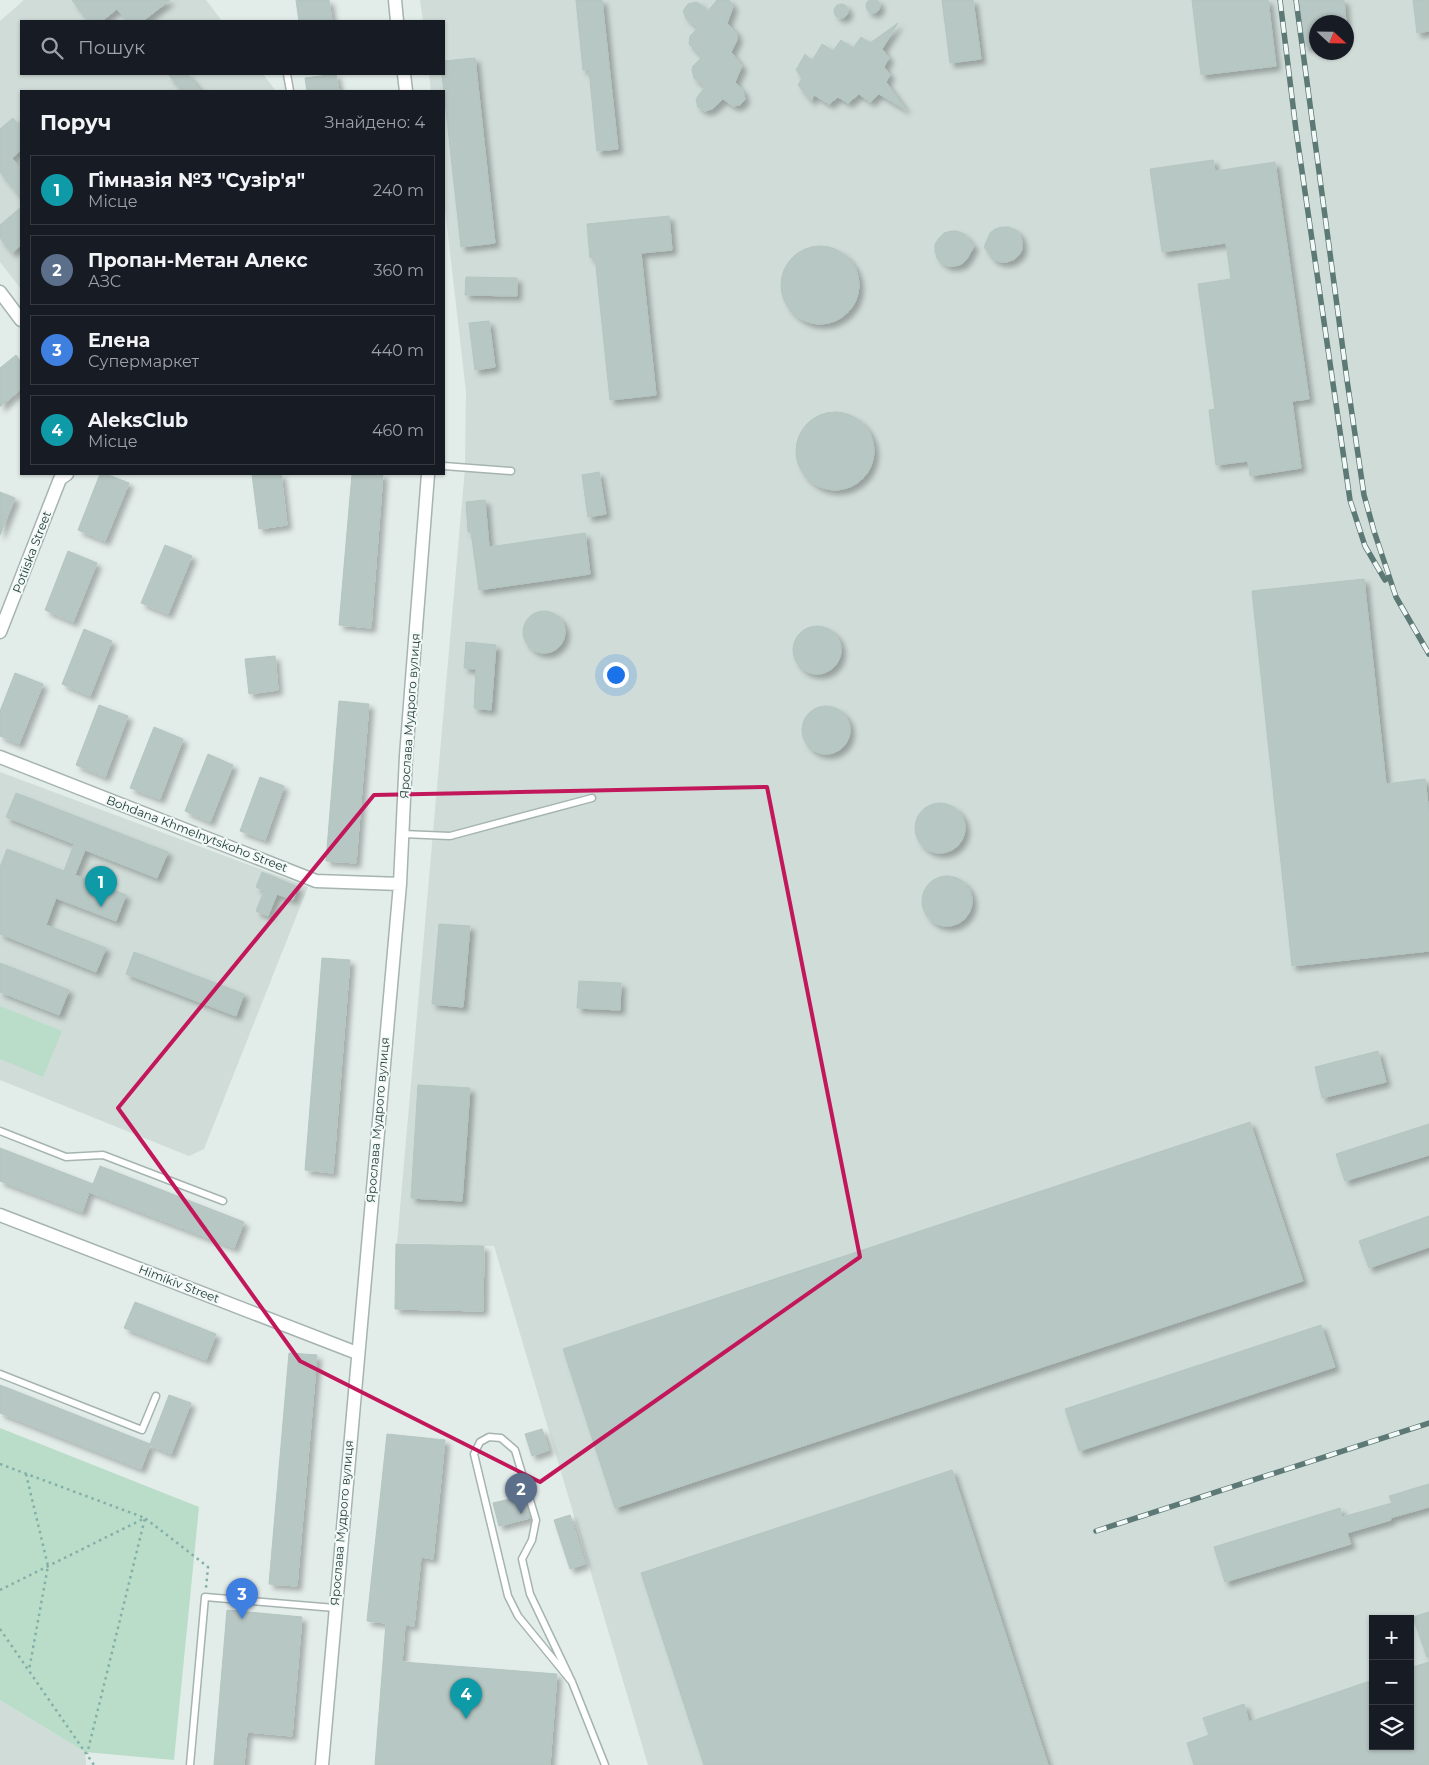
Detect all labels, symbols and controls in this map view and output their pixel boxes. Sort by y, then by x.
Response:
north arrow [1309,15,1354,60]
search box [20,20,445,75]
icon: search [38,34,66,62]
text: Пошук [78,36,145,59]
text: Поруч [40,110,111,135]
text: Знайдено: 4 [324,113,425,132]
text: Гімназія №3 "Сузір'я" [88,169,305,192]
text: 1 [54,181,60,200]
text: 240 m [373,181,424,200]
text: Місце [88,192,138,211]
text: Пропан-Метан Алекс [88,249,308,272]
text: 2 [52,261,62,280]
text: 360 m [373,261,424,280]
text: АЗС [88,272,121,291]
text: Елена [88,329,150,352]
text: 3 [52,341,62,360]
text: 440 m [371,341,424,360]
text: Супермаркет [88,352,199,371]
text: AleksClub [88,409,188,432]
text: 4 [51,421,63,440]
text: 460 m [372,421,424,440]
text: Місце [88,432,138,451]
street label: Potiiska Street [9,509,54,595]
street label: Ярослава Мудрого вулиця [396,633,423,799]
your location [603,662,629,688]
street label: Bohdana Khmelnytskoho Street [104,792,290,875]
pin: 1 [85,866,117,907]
street label: Ярослава Мудрого вулиця [363,1037,392,1203]
street label: Himikiv Street [137,1261,222,1306]
street label: Ярослава Мудрого вулиця [327,1440,356,1606]
pin: 2 [505,1473,537,1514]
pin: 3 [226,1578,258,1619]
map controls [1369,1615,1414,1750]
button: + [1369,1615,1414,1660]
button: − [1369,1660,1414,1705]
pin: 4 [450,1678,482,1719]
button: layers [1369,1705,1414,1750]

